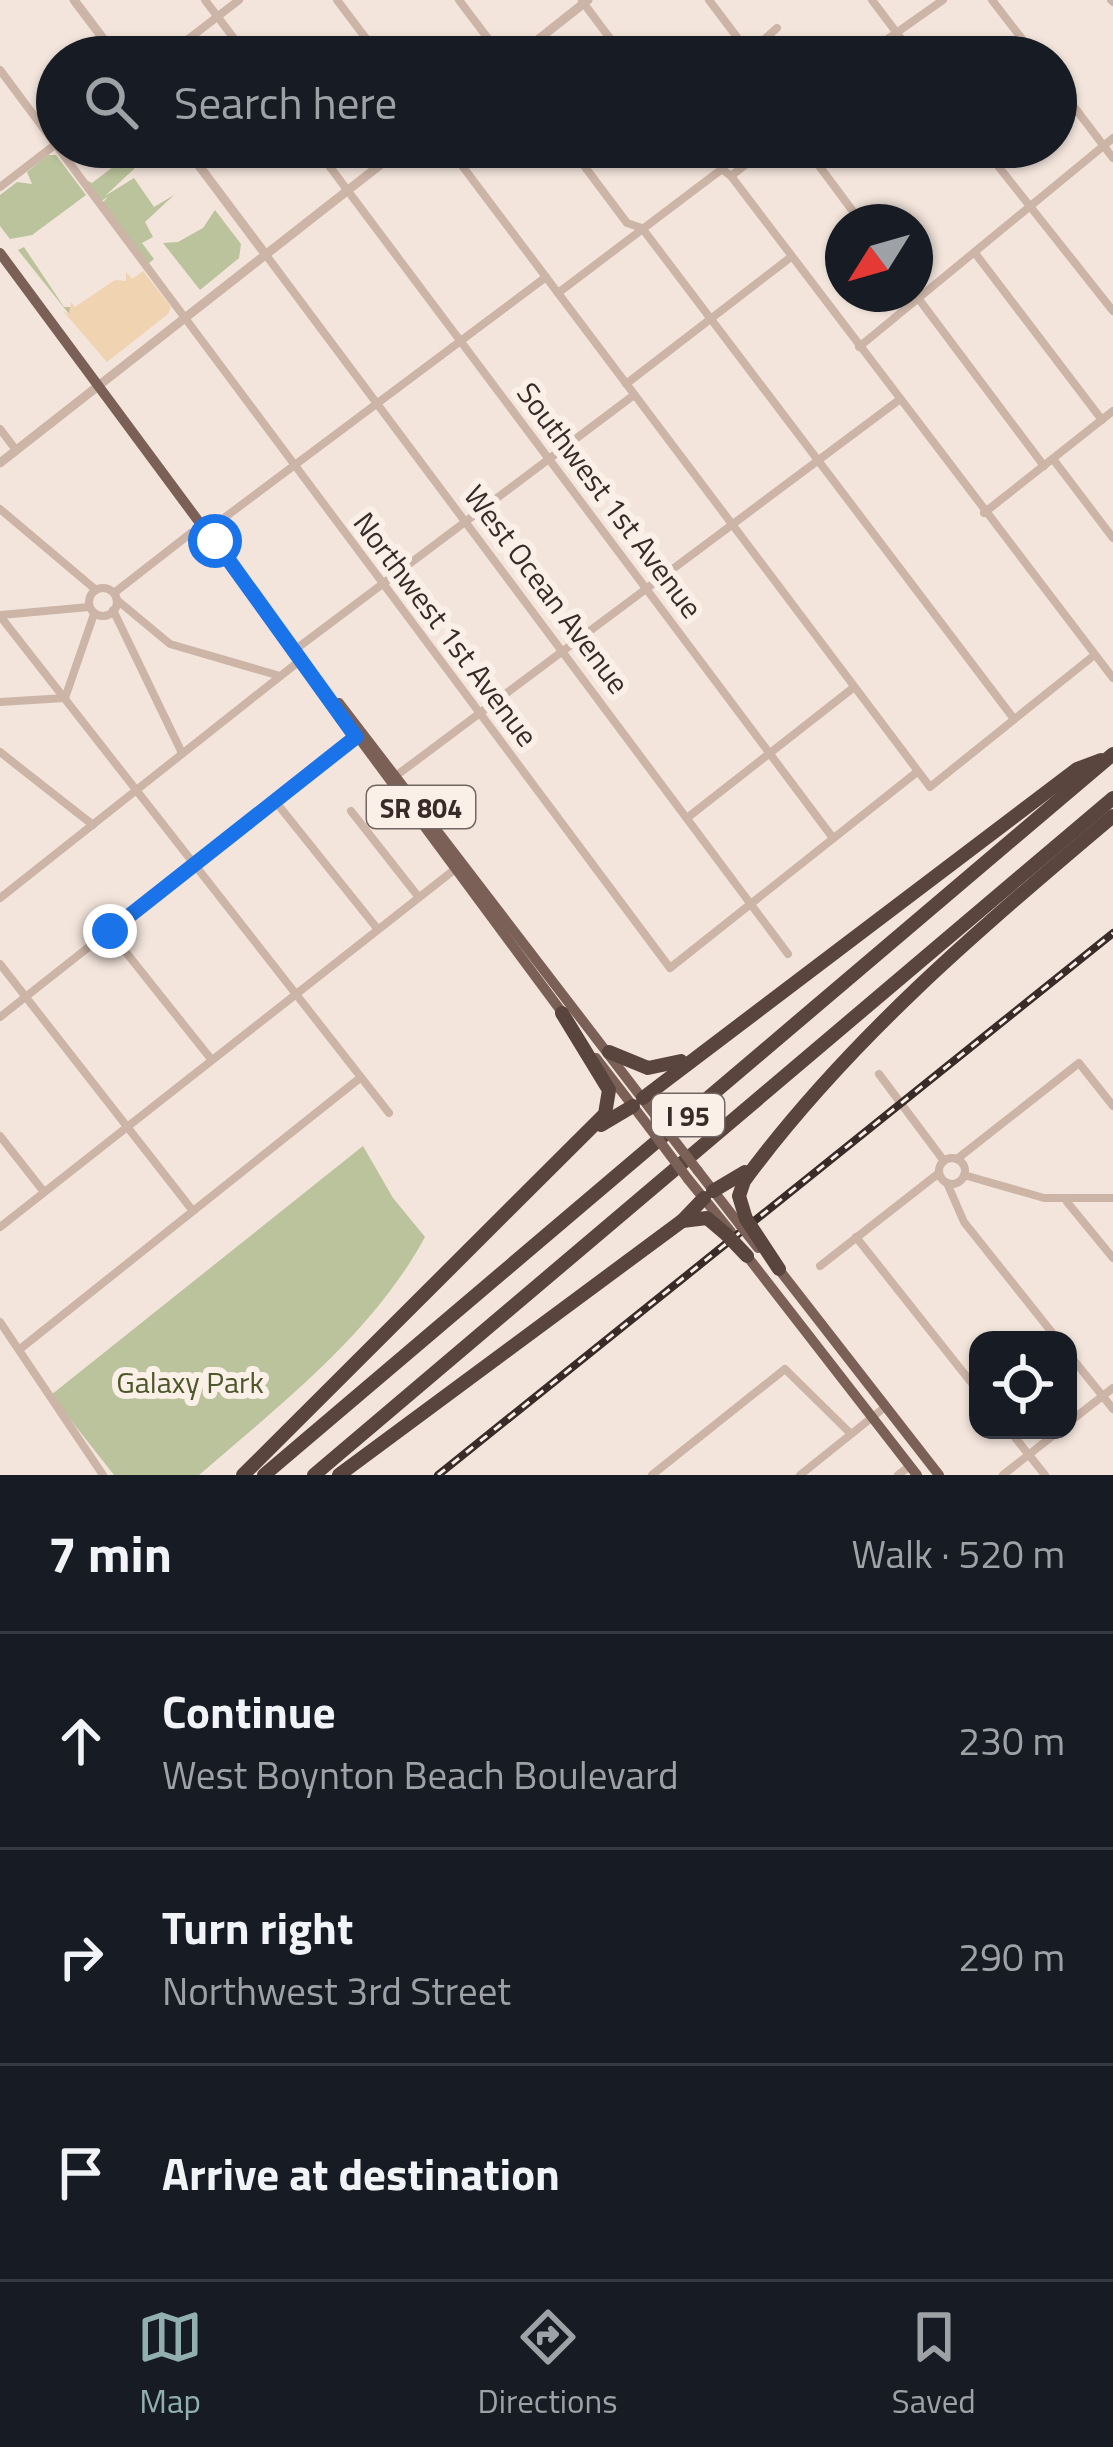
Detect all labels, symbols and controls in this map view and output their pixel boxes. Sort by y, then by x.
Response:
search box [36,36,1077,168]
text: Search here [174,68,397,136]
icon: search [78,69,144,135]
north arrow [825,204,933,312]
street label: Southwest 1st Avenue [506,372,714,628]
street label: West Ocean Avenue [453,475,641,703]
street label: Northwest 1st Avenue [342,502,550,756]
route start [188,514,242,568]
road number: SR 804 [367,786,475,828]
route end [83,904,137,958]
road number: I 95 [652,1094,724,1136]
map controls [969,1331,1077,1439]
button: locate [969,1331,1077,1439]
park label: Galaxy Park [116,1359,264,1405]
text: 7 min [48,1514,172,1592]
text: Walk · 520 m [851,1524,1065,1583]
text: Continue [162,1677,336,1745]
icon: ahead [48,1708,114,1774]
text: 230 m [958,1711,1065,1770]
text: West Boynton Beach Boulevard [162,1745,679,1804]
text: Turn right [162,1893,353,1961]
icon: right [48,1924,114,1990]
text: 290 m [958,1927,1065,1986]
text: Northwest 3rd Street [162,1961,511,2020]
text: Arrive at destination [162,2139,560,2207]
icon: arrive [48,2140,114,2206]
tab: Map [137,2304,203,2426]
tab: Directions [478,2304,617,2426]
tab: Saved [892,2304,976,2426]

